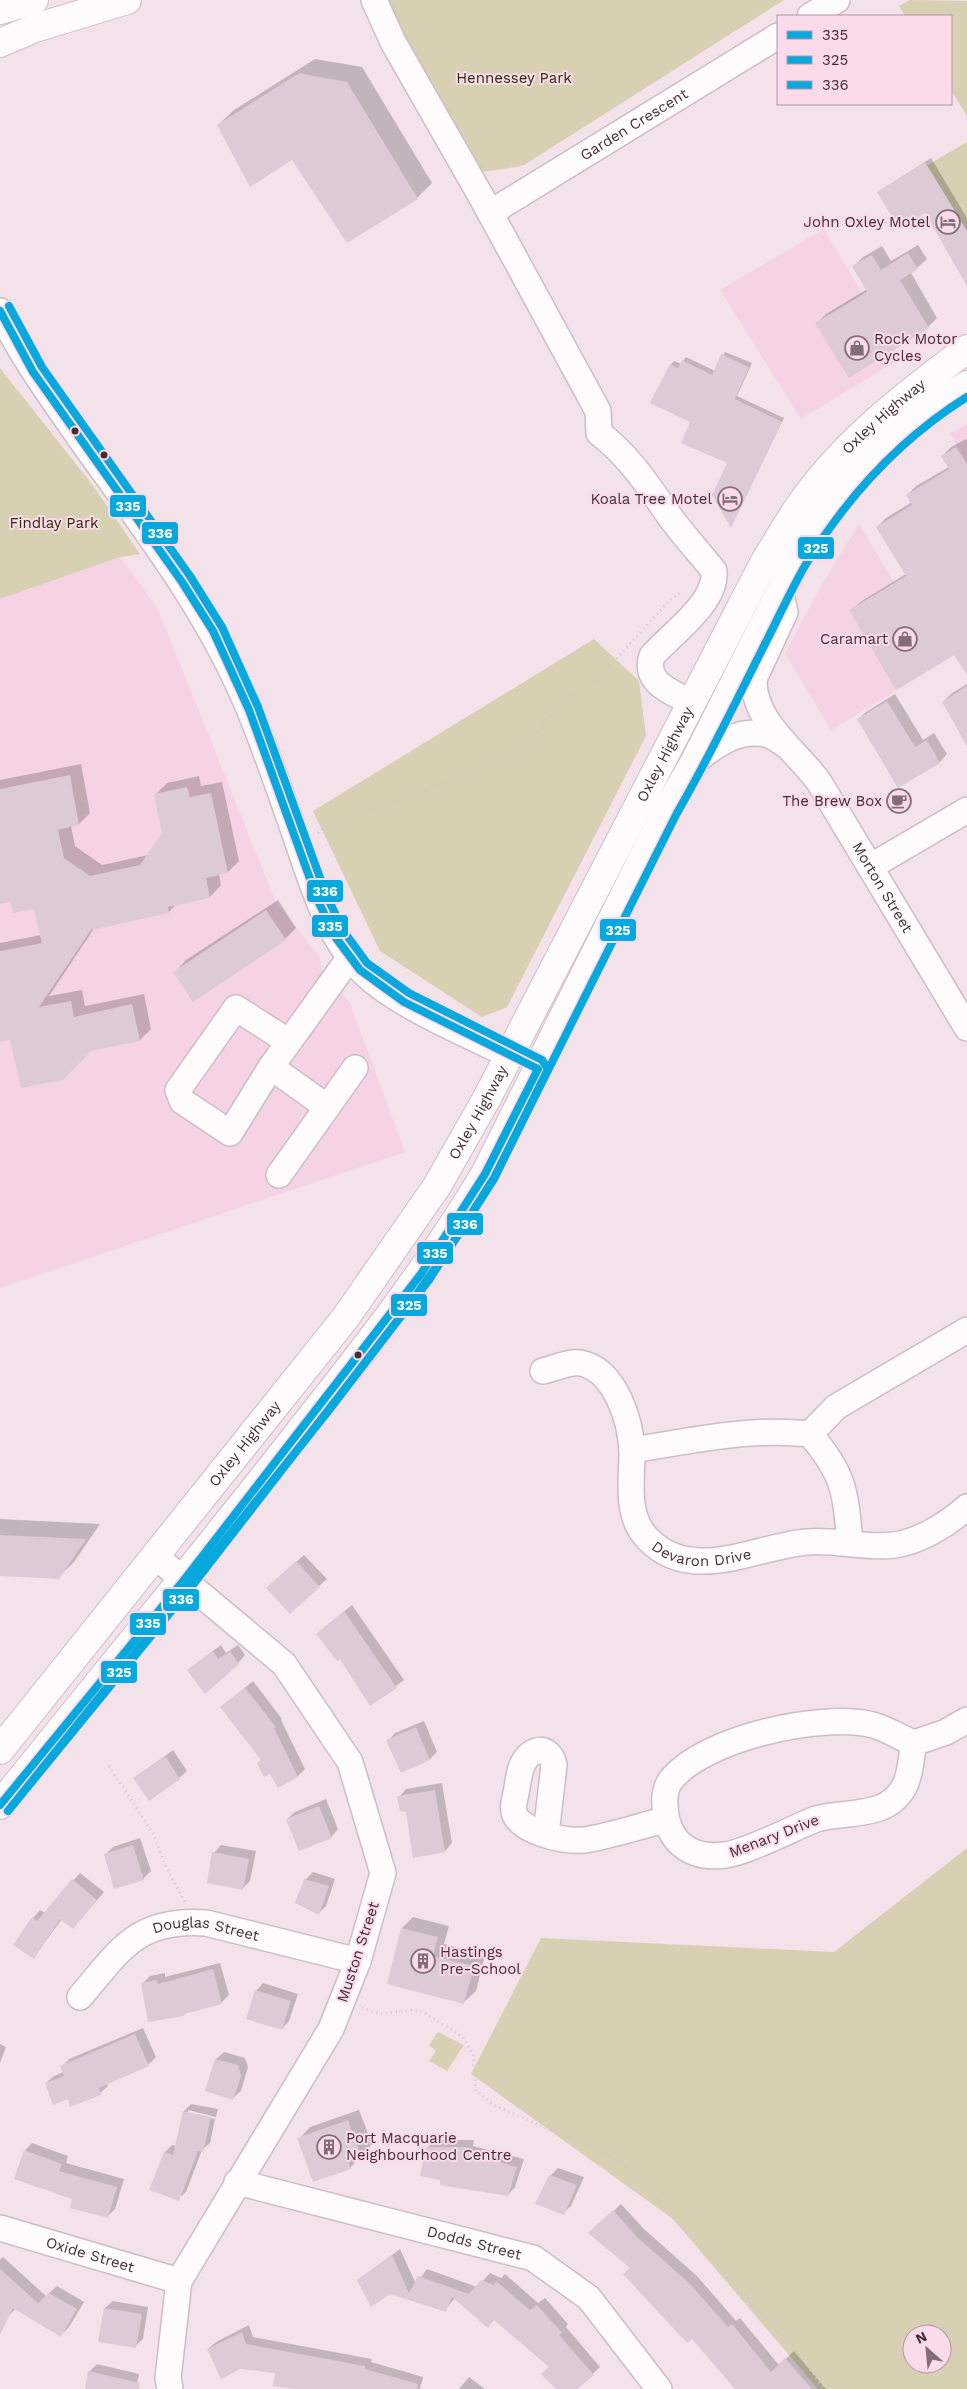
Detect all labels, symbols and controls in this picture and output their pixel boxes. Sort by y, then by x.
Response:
legend [777,15,952,105]
text: 335 [822,26,848,44]
text: 325 [822,51,848,69]
park label: Hennessey Park [456,69,572,87]
text: 336 [822,76,849,94]
street label: Garden Crescent [577,84,692,164]
hotel icon: John Oxley Motel [935,209,961,235]
place label: John Oxley Motel [804,213,930,231]
place label: Rock Motor Cycles [874,330,957,365]
shop icon: Rock Motor Cycles [844,335,870,361]
street label: Oxley Highway [838,375,929,458]
unlabelled marker [70,426,80,436]
unlabelled marker [99,450,109,460]
hotel icon: Koala Tree Motel [717,486,743,512]
place label: Koala Tree Motel [590,490,712,508]
line badge: 335 [109,494,147,518]
text: 335 [116,498,140,514]
park label: Findlay Park [9,514,99,532]
line badge: 336 [141,521,179,545]
text: 336 [147,525,173,541]
line badge: 325 [797,536,835,560]
text: 325 [804,540,828,556]
shop icon: Caramart [892,626,918,652]
place label: Caramart [820,630,889,648]
street label: Oxley Highway [633,703,697,805]
cafe icon: The Brew Box [886,788,912,814]
place label: The Brew Box [782,792,882,810]
street label: Morton Street [848,839,917,936]
line badge: 336 [306,879,344,903]
text: 336 [312,883,338,899]
line badge: 335 [311,914,349,938]
text: 335 [318,918,342,934]
line badge: 325 [599,918,637,942]
text: 325 [606,922,630,938]
street label: Oxley Highway [445,1062,511,1163]
line badge: 336 [446,1212,484,1236]
text: 336 [452,1216,478,1232]
line badge: 335 [416,1241,454,1265]
text: 335 [423,1245,447,1261]
line badge: 325 [390,1293,428,1317]
text: 325 [397,1297,421,1313]
unlabelled marker [353,1350,363,1360]
street label: Oxley Highway [205,1397,285,1490]
street label: Devaron Drive [648,1537,753,1570]
line badge: 336 [162,1588,200,1612]
text: 336 [168,1591,194,1607]
line badge: 335 [129,1612,167,1636]
text: 335 [136,1615,160,1631]
line badge: 325 [100,1660,138,1684]
text: 325 [107,1664,131,1680]
street label: Menary Drive [726,1811,822,1861]
street label: Muston Street [333,1899,383,2005]
street label: Douglas Street [150,1913,262,1945]
place label: Hastings Pre-School [440,1943,521,1978]
building icon: Hastings Pre-School [410,1948,436,1974]
place label: Port Macquarie Neighbourhood Centre [346,2129,511,2164]
building icon: Port Macquarie Neighbourhood Centre [316,2134,342,2160]
street label: Dodds Street [425,2222,524,2264]
street label: Oxide Street [44,2233,137,2276]
north arrow [902,2324,952,2374]
text: N [913,2328,929,2347]

